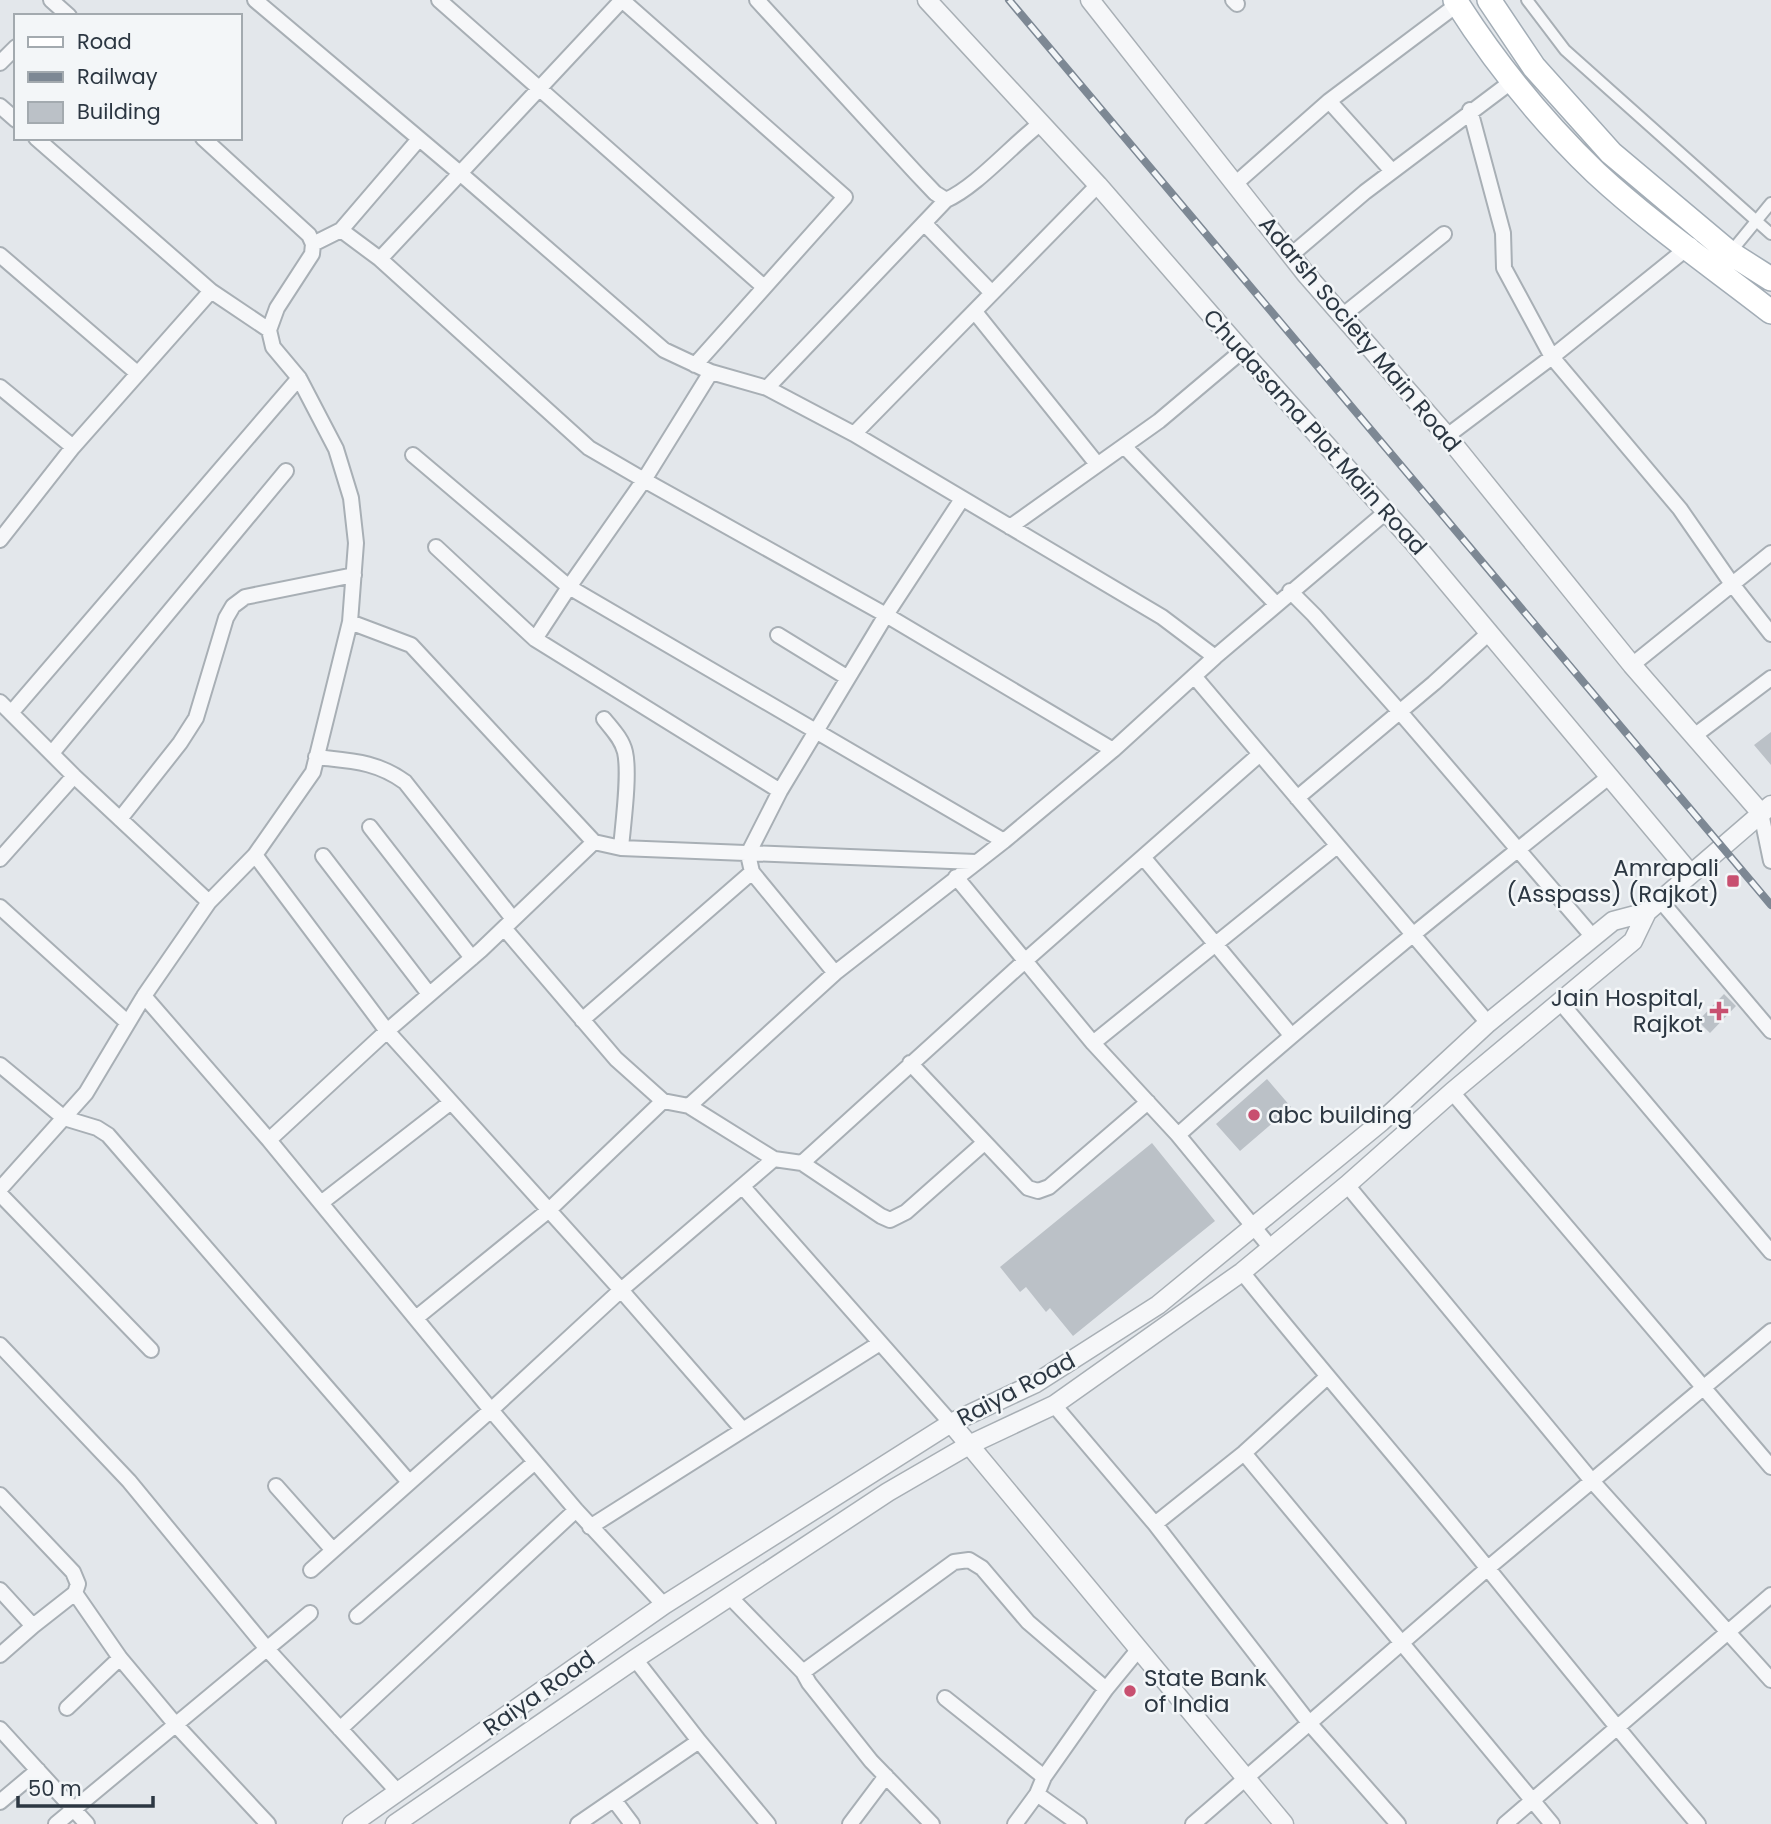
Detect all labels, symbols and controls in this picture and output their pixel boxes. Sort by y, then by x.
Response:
legend [14,14,242,140]
text: Road [77,27,132,56]
text: Railway [77,62,158,91]
text: Building [77,97,161,126]
street label: Adarsh Society Main Road [1252,209,1468,459]
street label: Chudasama Plot Main Road [1196,302,1434,562]
place label: Amrapali (Asspass) (Rajkot) [1506,852,1719,910]
marker: Amrapali (Asspass) (Rajkot) [1725,873,1741,889]
place label: Jain Hospital, Rajkot [1551,982,1703,1040]
marker: Jain Hospital, Rajkot [1709,1001,1729,1021]
place label: abc building [1268,1099,1412,1131]
marker: abc building [1246,1107,1262,1123]
street label: Raiya Road [951,1344,1081,1434]
street label: Raiya Road [477,1643,601,1743]
place label: State Bank of India [1144,1662,1267,1720]
marker: State Bank of India [1122,1683,1138,1699]
scale bar [18,1764,152,1808]
text: 50 m [28,1774,82,1803]

